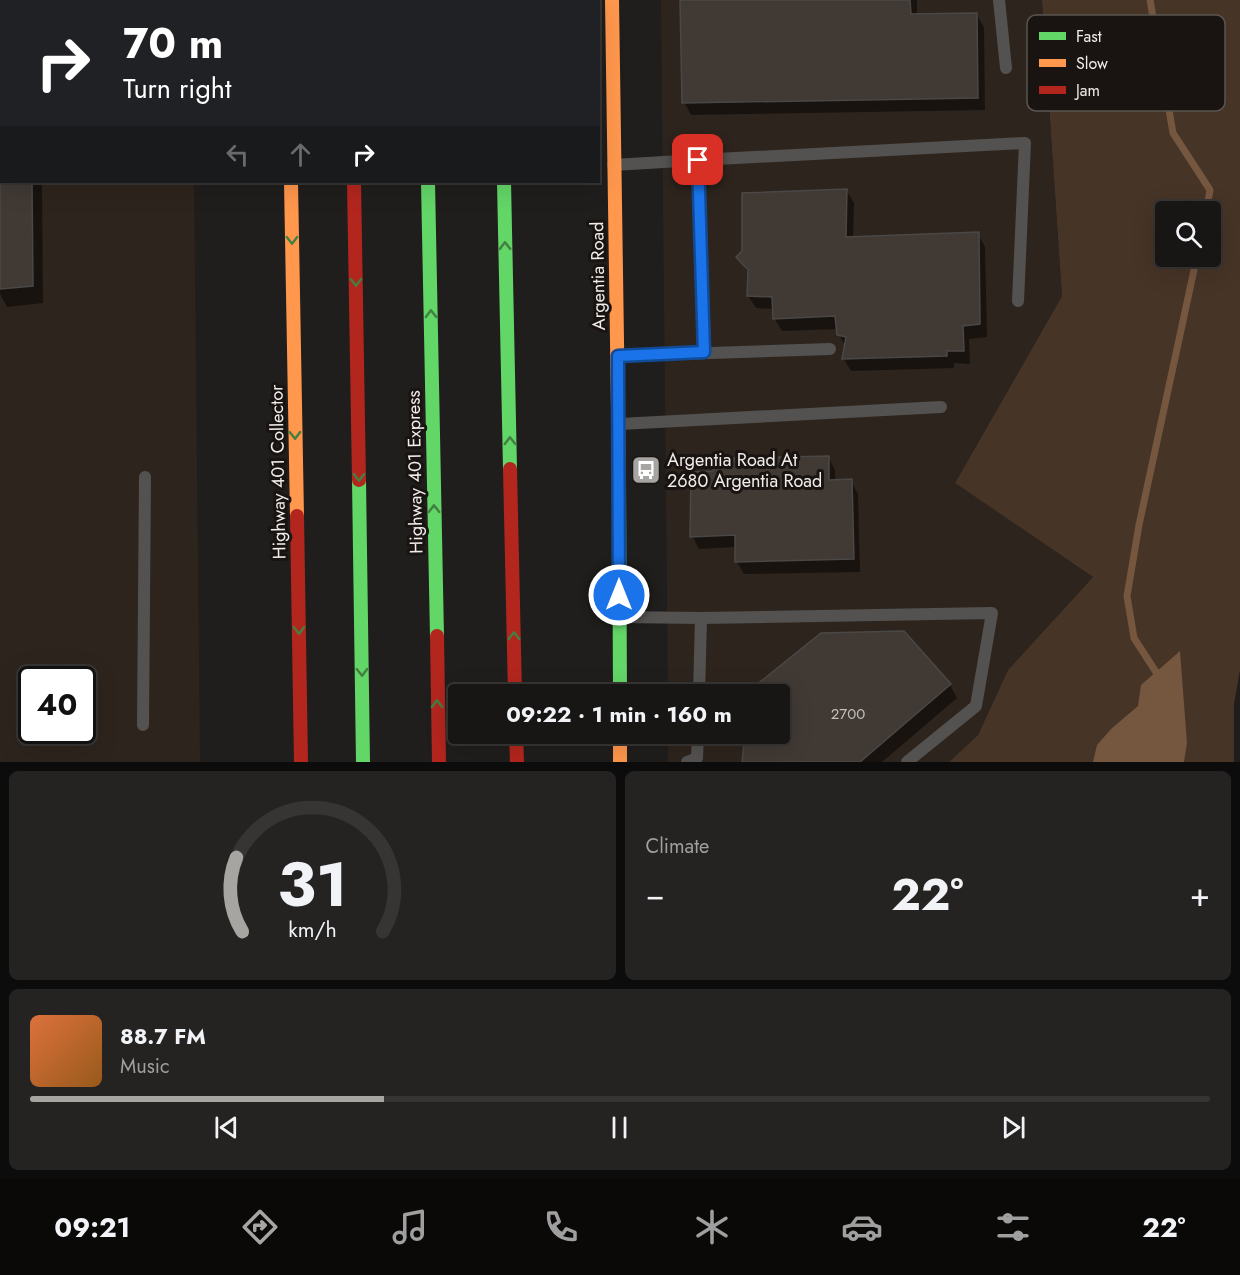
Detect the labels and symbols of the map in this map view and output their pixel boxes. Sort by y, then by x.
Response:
legend [1027,15,1225,111]
text: Fast [1076,25,1102,48]
text: Slow [1076,52,1108,75]
text: Jam [1074,79,1100,102]
pin [672,134,723,185]
street label: Argentia Road [584,221,612,331]
one-way arrow [286,235,298,244]
one-way arrow [499,242,512,251]
one-way arrow [350,277,362,286]
one-way arrow [424,309,437,318]
street label: Highway 401 Collector [263,384,293,560]
street label: Highway 401 Express [401,390,429,554]
one-way arrow [289,430,302,439]
one-way arrow [503,437,516,446]
place label: Argentia Road At 2680 Argentia Road [667,447,822,494]
bus stop icon: Argentia Road At 2680 Argentia Road [630,454,662,486]
one-way arrow [352,472,365,481]
one-way arrow [428,504,440,513]
position arrow [587,563,651,627]
one-way arrow [292,625,305,634]
one-way arrow [508,632,520,641]
speed limit sign: 40 [18,666,96,744]
one-way arrow [355,667,368,676]
one-way arrow [431,699,444,708]
house number: 2700 [831,703,865,725]

